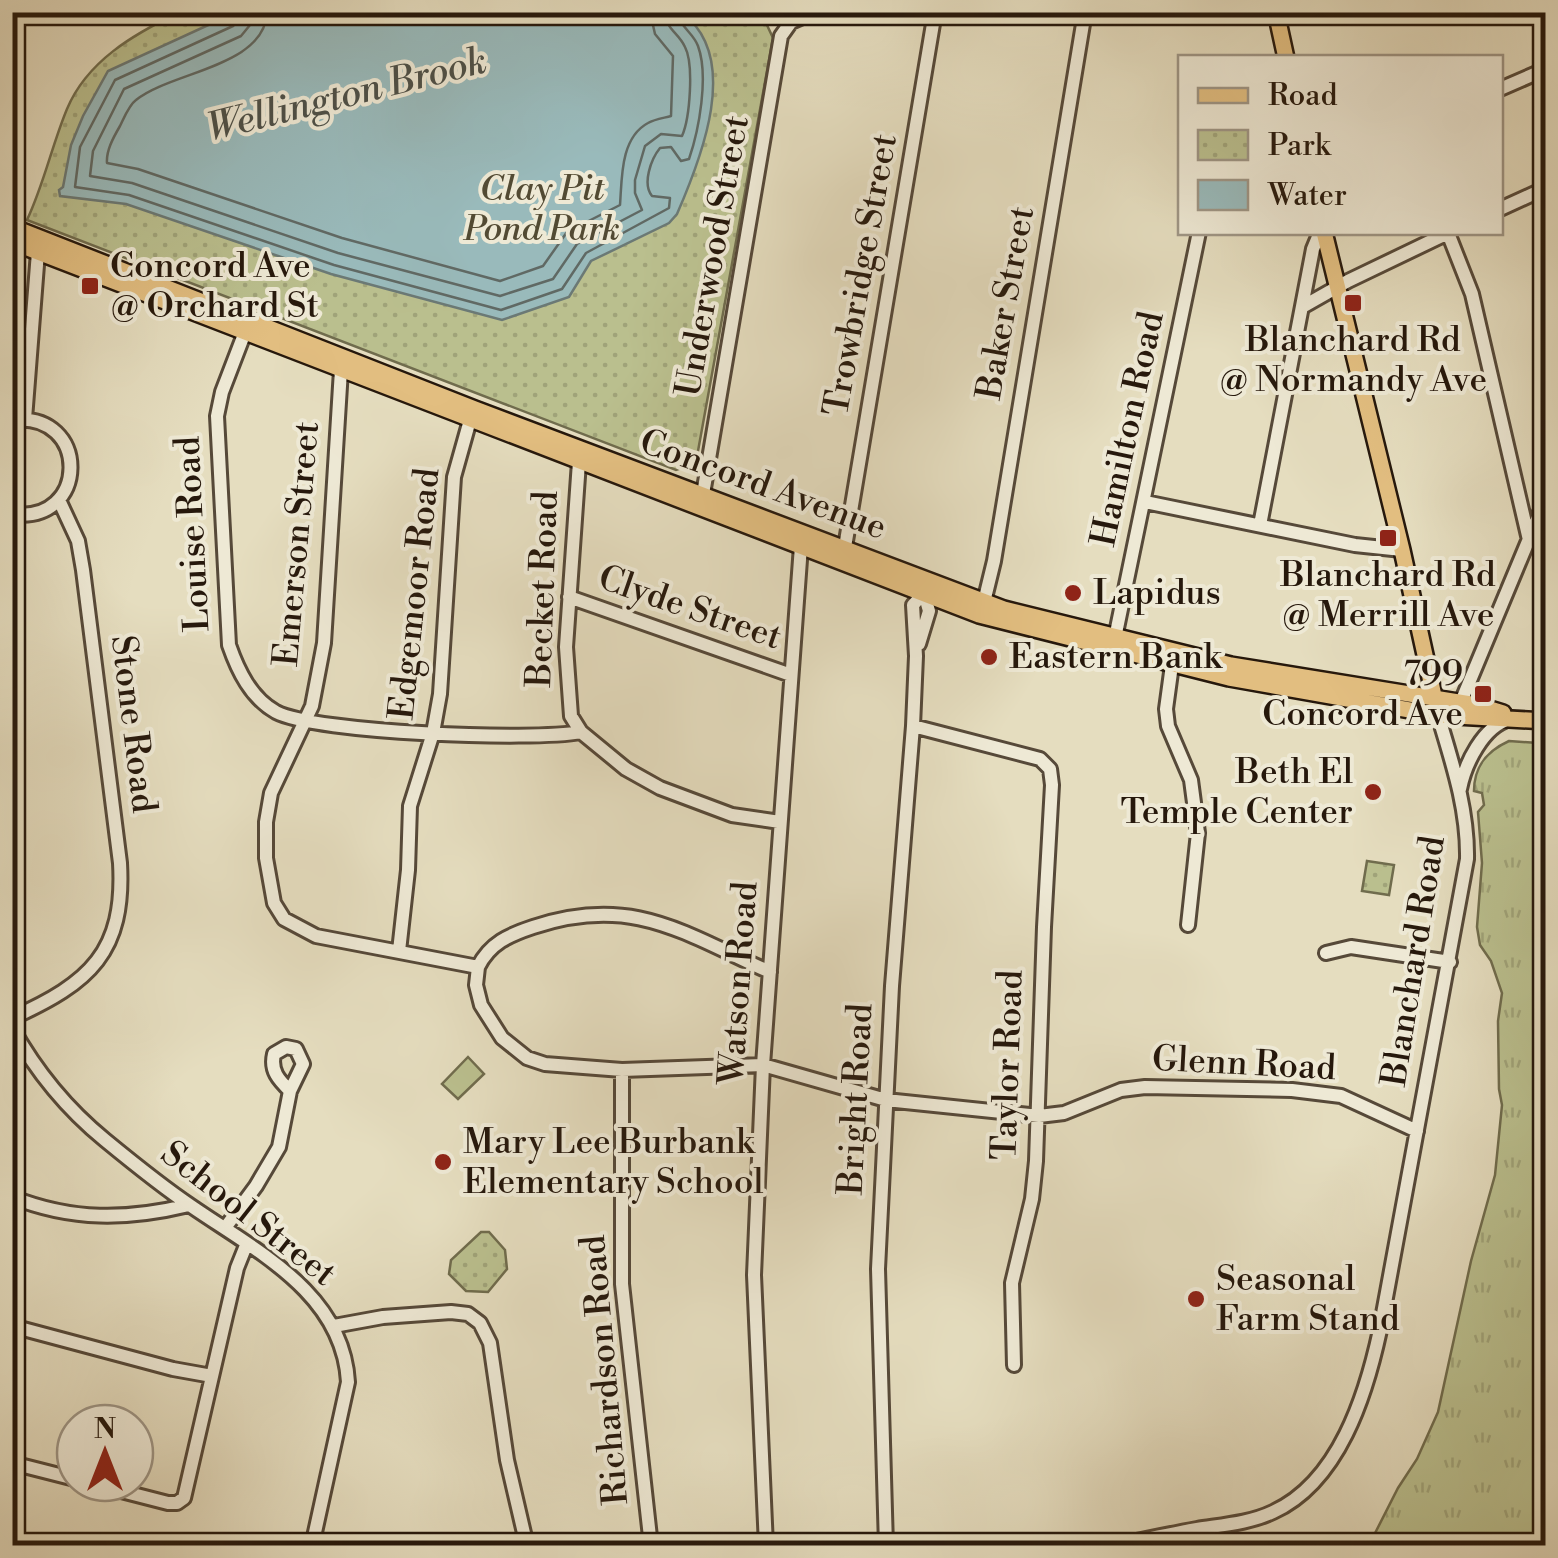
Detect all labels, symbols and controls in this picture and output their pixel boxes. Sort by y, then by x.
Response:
water label: Wellington Brook [202,38,492,152]
legend [1178,55,1503,235]
text: Road [1268,77,1338,115]
street label: Underwood Street [667,112,759,400]
text: Park [1268,127,1332,165]
street label: Trowbridge Street [815,131,907,419]
park label: Clay Pit Pond Park [463,168,620,251]
text: Water [1267,177,1347,215]
street label: Baker Street [968,203,1044,404]
place label: Concord Ave @ Orchard St [110,245,319,328]
marker: Concord Ave @ Orchard St [79,275,101,297]
marker: Blanchard Rd @ Normandy Ave [1342,292,1364,314]
street label: Hamilton Road [1082,307,1174,550]
place label: Blanchard Rd @ Normandy Ave [1219,319,1487,402]
street label: Emerson Street [265,420,329,668]
street label: Concord Avenue [634,420,892,550]
street label: Louise Road [166,435,220,633]
street label: Edgemoor Road [380,466,450,722]
street label: Becket Road [518,490,568,689]
marker: Blanchard Rd @ Merrill Ave [1377,527,1399,549]
place label: Blanchard Rd @ Merrill Ave [1279,554,1496,637]
street label: Clyde Street [593,557,787,659]
place label: Lapidus [1093,572,1221,615]
marker: Lapidus [1062,582,1084,604]
street label: Stone Road [101,633,165,815]
place label: Eastern Bank [1009,636,1223,679]
marker: Eastern Bank [978,646,1000,668]
place label: 799 Concord Ave [1262,653,1463,736]
marker: 799 Concord Ave [1472,683,1494,705]
place label: Beth El Temple Center [1120,751,1353,834]
marker: Beth El Temple Center [1362,781,1384,803]
street label: Blanchard Road [1373,833,1455,1090]
street label: Watson Road [710,880,768,1087]
street label: Taylor Road [983,969,1033,1161]
street label: Bright Road [829,1002,882,1197]
street label: Glenn Road [1151,1038,1337,1090]
place label: Mary Lee Burbank Elementary School [463,1121,764,1204]
street label: School Street [152,1132,344,1296]
marker: Mary Lee Burbank Elementary School [432,1151,454,1173]
street label: Richardson Road [572,1233,638,1507]
place label: Seasonal Farm Stand [1216,1258,1400,1341]
marker: Seasonal Farm Stand [1185,1288,1207,1310]
north arrow [55,1403,155,1503]
text: N [94,1412,116,1447]

